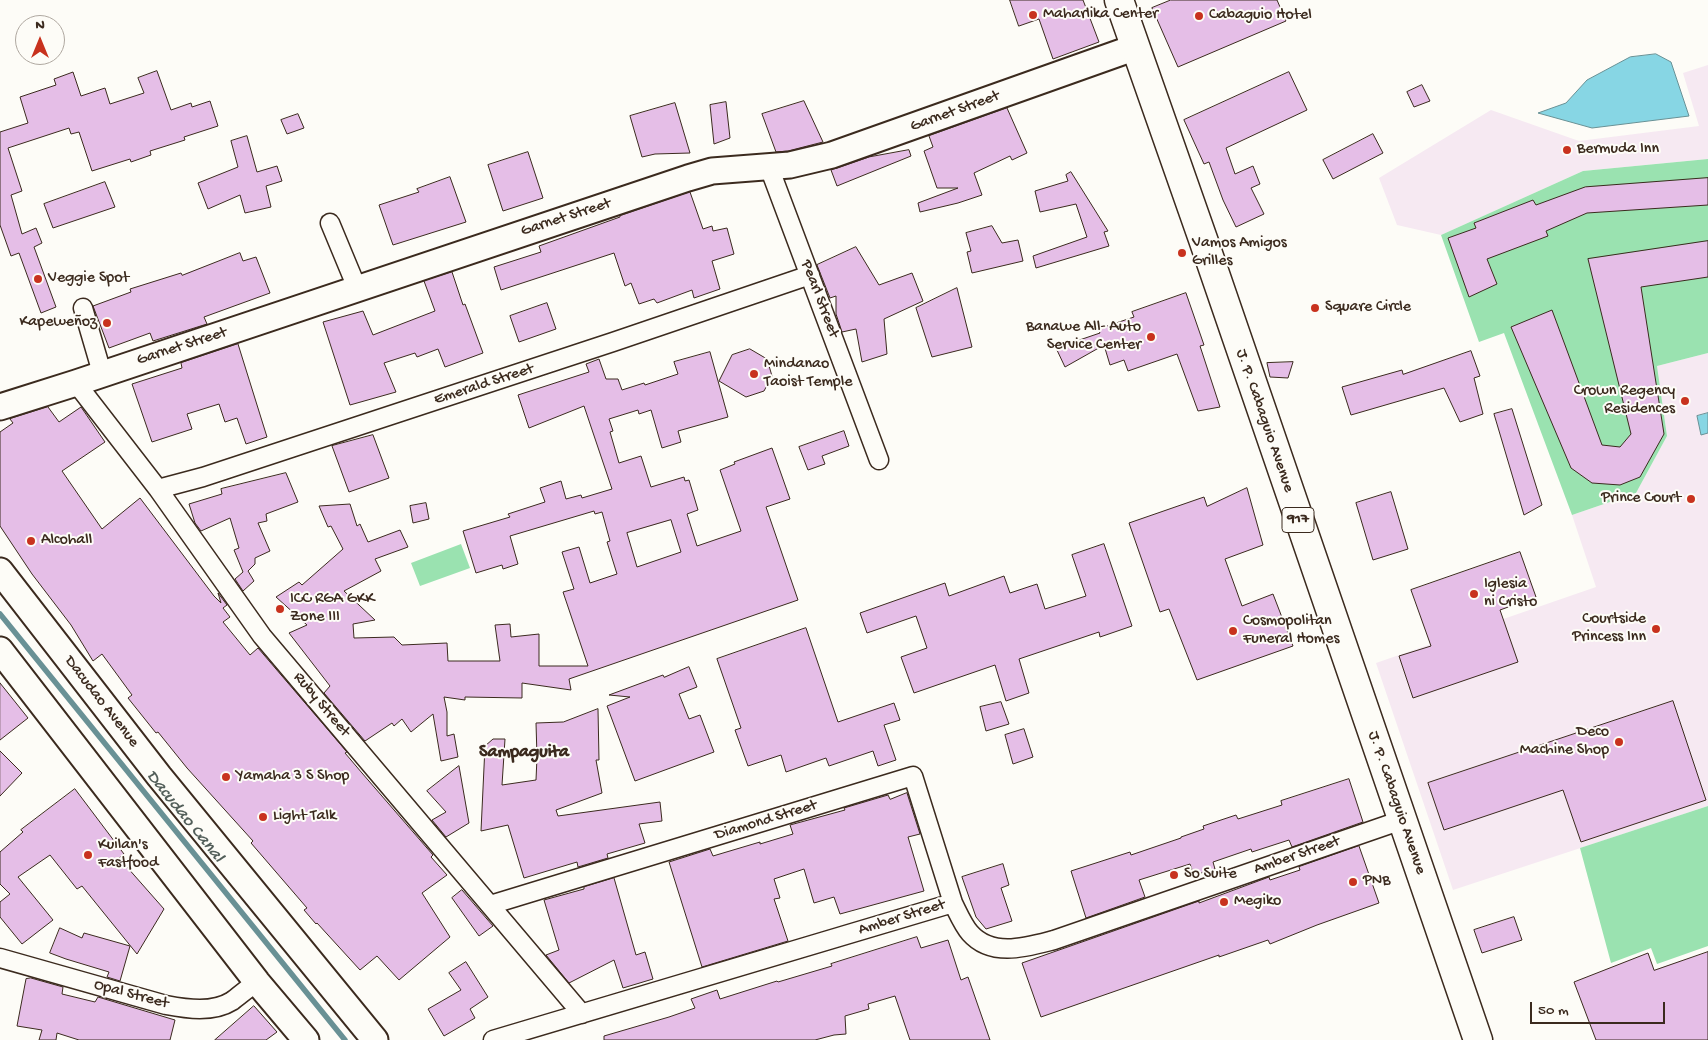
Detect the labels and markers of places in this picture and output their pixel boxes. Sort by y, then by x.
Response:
place label: Maharlika Center [1043,5,1158,25]
place label: Cabaguio Hotel [1209,6,1312,26]
marker: Maharlika Center [1027,9,1039,21]
marker: Cabaguio Hotel [1193,10,1205,22]
place label: Bermuda Inn [1577,140,1659,160]
marker: Bermuda Inn [1561,144,1573,156]
place label: Vamos Amigos Grilles [1192,234,1287,272]
marker: Vamos Amigos Grilles [1176,247,1188,259]
place label: Veggie Spot [48,269,129,289]
marker: Veggie Spot [32,273,44,285]
place label: Square Circle [1325,298,1411,318]
marker: Square Circle [1309,302,1321,314]
place label: Kapeweñoz [20,313,97,333]
marker: Kapeweñoz [101,317,113,329]
place label: Banawe All- Auto Service Center [1026,318,1141,356]
marker: Banawe All- Auto Service Center [1145,331,1157,343]
place label: Mindanao Taoist Temple [764,355,852,393]
marker: Mindanao Taoist Temple [748,368,760,380]
place label: Crown Regency Residences [1574,382,1675,420]
marker: Crown Regency Residences [1679,395,1691,407]
place label: Prince Court [1601,489,1681,509]
marker: Prince Court [1685,493,1697,505]
place label: Alcohall [41,531,92,551]
marker: Alcohall [25,535,37,547]
place label: Iglesia ni Cristo [1484,575,1537,613]
marker: Iglesia ni Cristo [1468,588,1480,600]
place label: ICC RGA GKK Zone III [290,590,374,628]
marker: ICC RGA GKK Zone III [274,603,286,615]
place label: Courtside Princess Inn [1572,610,1646,648]
place label: Cosmopolitan Funeral Homes [1243,612,1339,650]
marker: Courtside Princess Inn [1650,623,1662,635]
marker: Cosmopolitan Funeral Homes [1227,625,1239,637]
place label: Deco Machine Shop [1520,723,1609,761]
marker: Deco Machine Shop [1613,736,1625,748]
place label: Yamaha 3 S Shop [236,767,349,787]
marker: Yamaha 3 S Shop [220,771,232,783]
place label: Light Talk [273,807,336,827]
marker: Light Talk [257,811,269,823]
place label: Kuilan's Fastfood [98,836,158,874]
marker: Kuilan's Fastfood [82,849,94,861]
place label: So Suite [1184,865,1237,885]
marker: So Suite [1168,869,1180,881]
place label: PNB [1363,872,1390,892]
marker: PNB [1347,876,1359,888]
place label: Megiko [1234,892,1281,912]
marker: Megiko [1218,896,1230,908]

